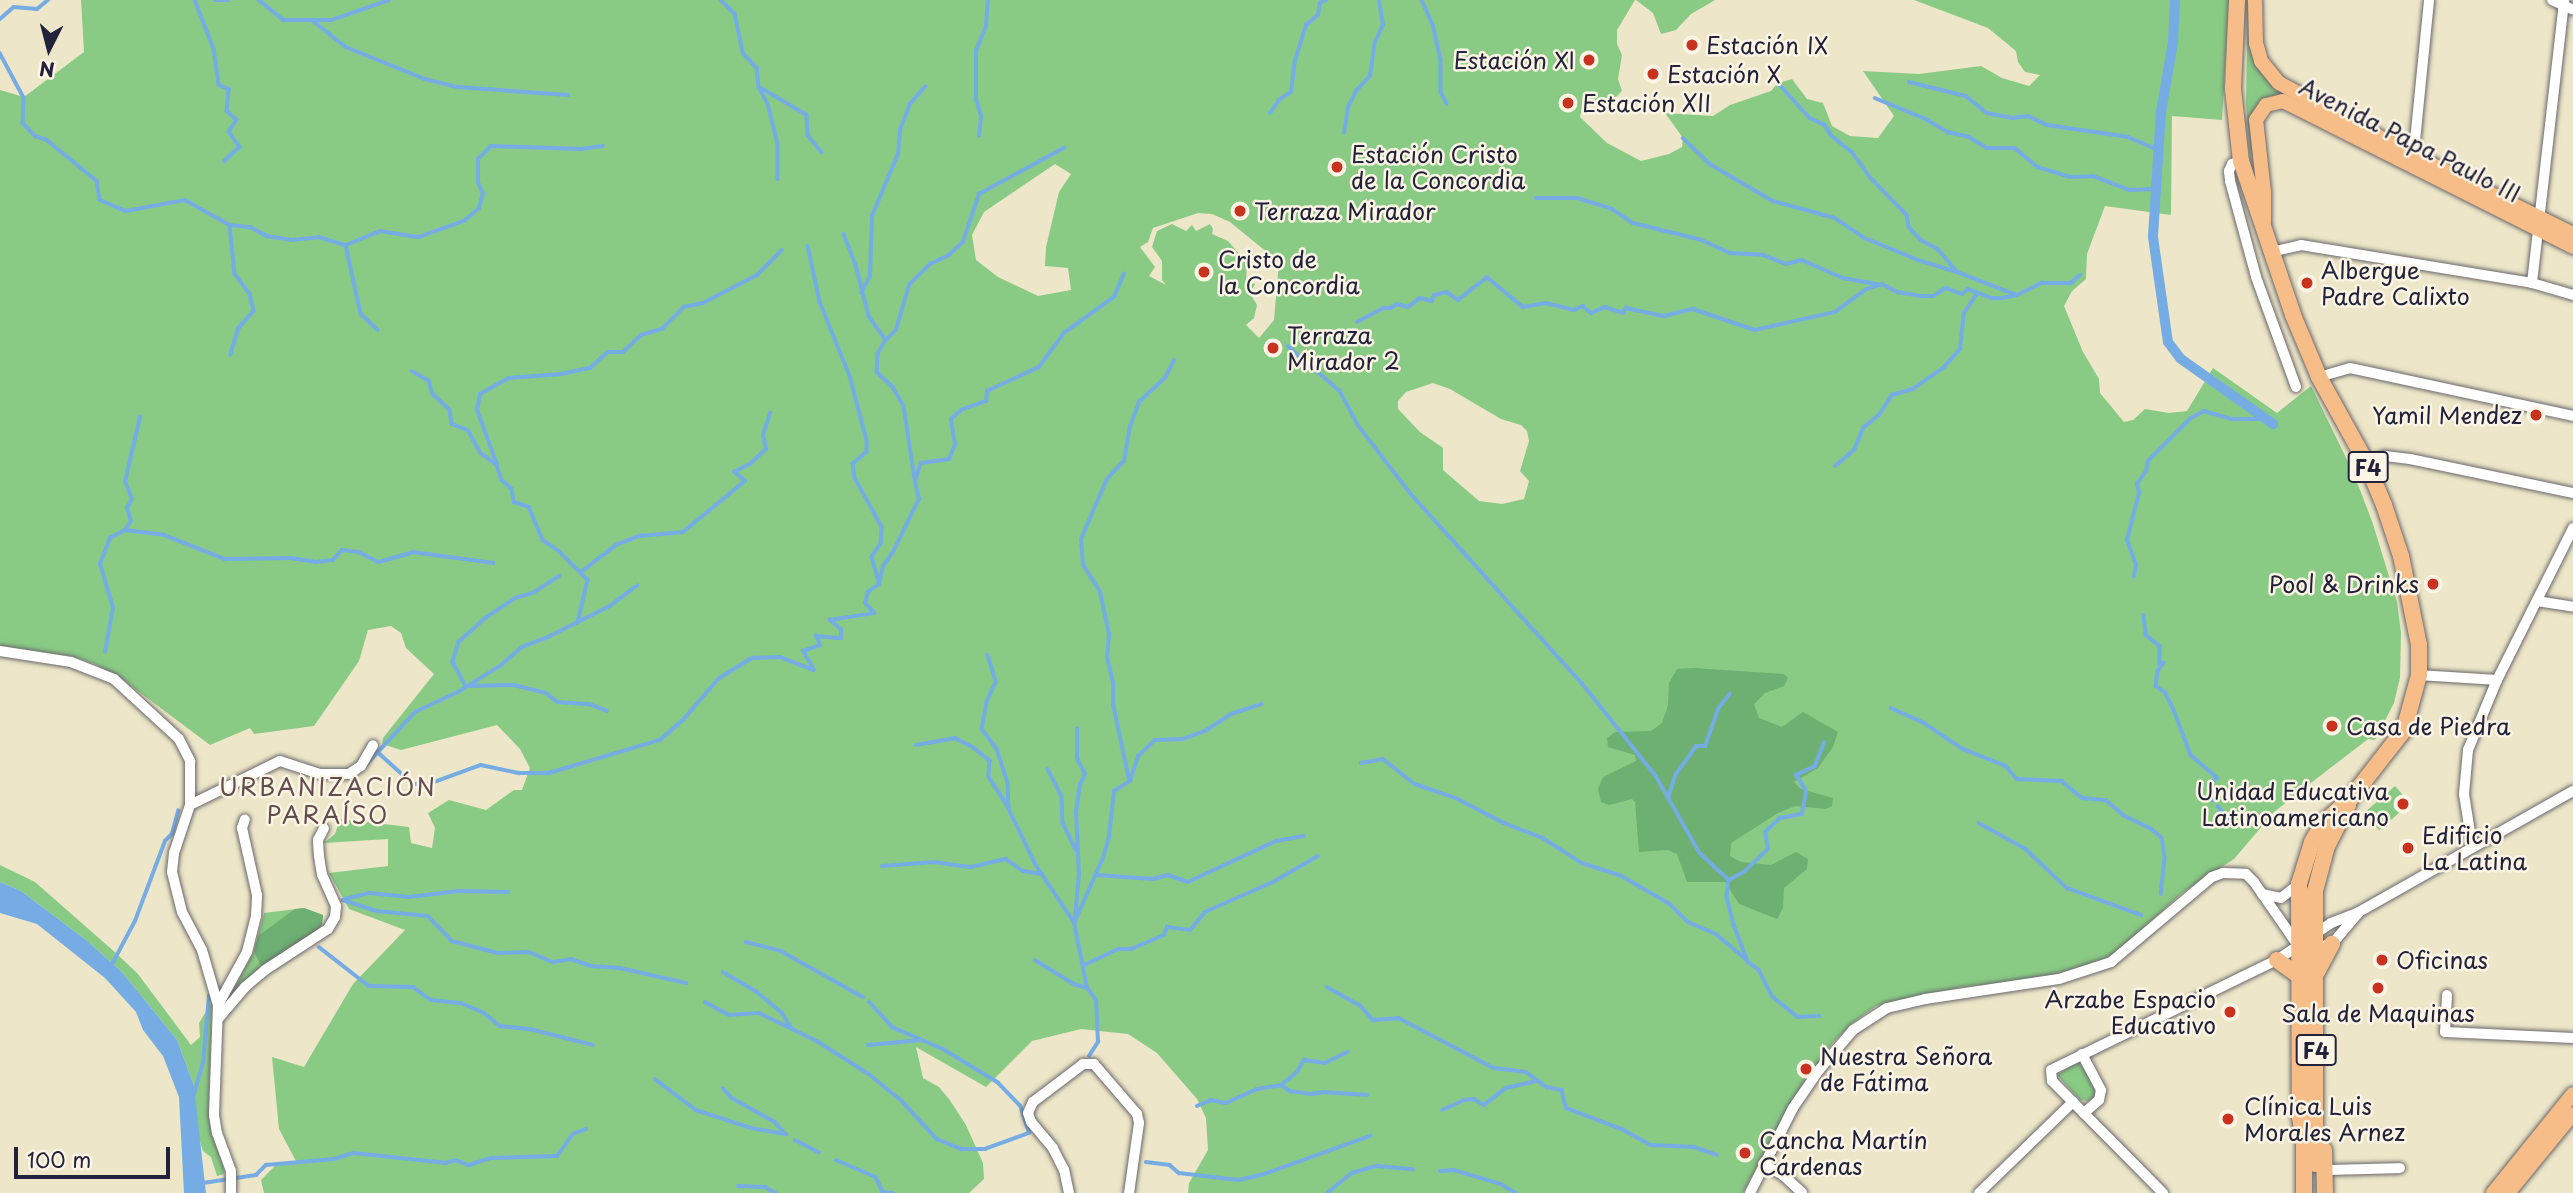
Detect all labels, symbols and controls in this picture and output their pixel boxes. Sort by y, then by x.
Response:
north arrow [14,14,84,84]
place label: Estación IX [1706,31,1829,59]
marker: Estación IX [1684,37,1700,53]
place label: Estación XI [1452,46,1575,74]
marker: Estación XI [1581,52,1597,68]
text: N [38,55,56,85]
place label: Estación X [1667,60,1783,88]
marker: Estación X [1645,66,1661,82]
street label: Avenida Papa Paulo III [2295,72,2525,208]
place label: Estación XII [1582,89,1712,117]
marker: Estación XII [1560,95,1576,111]
place label: Estación Cristo de la Concordia [1351,140,1526,194]
marker: Estación Cristo de la Concordia [1329,159,1345,175]
place label: Terraza Mirador [1254,197,1436,225]
marker: Terraza Mirador [1232,203,1248,219]
place label: Cristo de la Concordia [1218,245,1360,299]
place label: Albergue Padre Calixto [2321,256,2470,310]
marker: Cristo de la Concordia [1196,264,1212,280]
marker: Albergue Padre Calixto [2299,275,2315,291]
place label: Terraza Mirador 2 [1287,321,1400,375]
marker: Terraza Mirador 2 [1265,340,1281,356]
place label: Yamil Mendez [2371,401,2522,429]
marker: Yamil Mendez [2528,407,2544,423]
road number: F4 [2347,449,2389,484]
place label: Pool & Drinks [2268,570,2419,598]
marker: Pool & Drinks [2425,576,2441,592]
place label: Casa de Piedra [2346,712,2513,740]
marker: Casa de Piedra [2324,718,2340,734]
district label: URBANIZACIÓN PARAÍSO [221,773,435,829]
place label: Unidad Educativa Latinoamericano [2194,777,2389,831]
marker: Unidad Educativa Latinoamericano [2395,796,2411,812]
place label: Edificio La Latina [2422,821,2527,875]
marker: Edificio La Latina [2400,840,2416,856]
place label: Oficinas [2396,946,2488,974]
marker: Oficinas [2374,952,2390,968]
marker: Sala de Maquinas [2370,980,2386,996]
place label: Arzabe Espacio Educativo [2044,985,2216,1039]
place label: Sala de Maquinas [2279,999,2477,1027]
marker: Arzabe Espacio Educativo [2222,1004,2238,1020]
road number: F4 [2295,1032,2337,1068]
place label: Nuestra Señora de Fátima [1820,1042,1994,1096]
marker: Nuestra Señora de Fátima [1798,1061,1814,1077]
place label: Clínica Luis Morales Arnez [2244,1092,2406,1146]
marker: Clínica Luis Morales Arnez [2218,1109,2238,1129]
place label: Cancha Martín Cárdenas [1759,1126,1927,1180]
scale bar [18,1134,173,1178]
text: 100 m [27,1143,91,1175]
marker: Cancha Martín Cárdenas [1737,1145,1753,1161]

